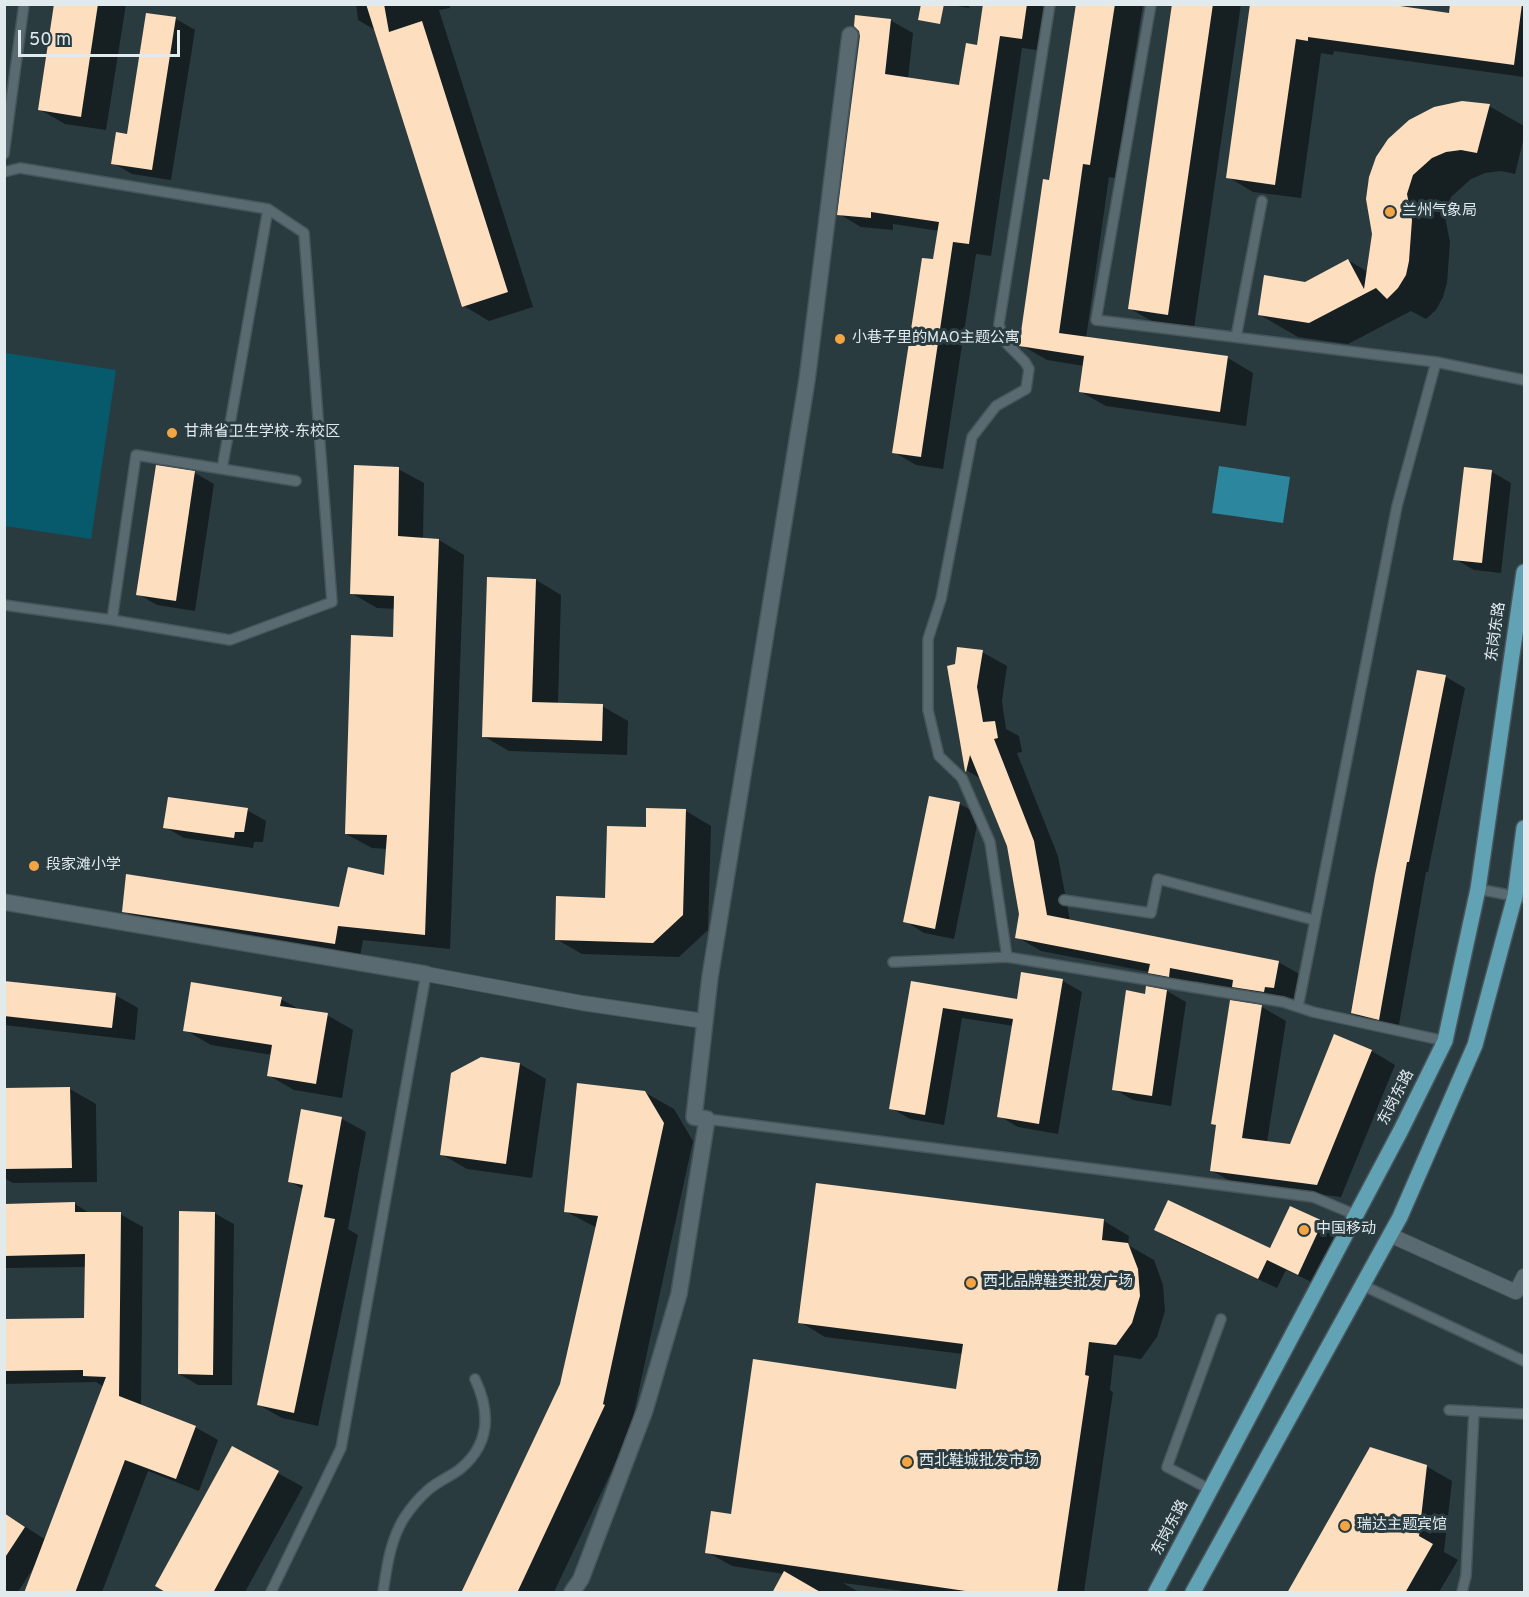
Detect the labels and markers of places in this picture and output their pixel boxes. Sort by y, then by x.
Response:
place label: 兰州气象局 [1402,203,1477,221]
marker: 兰州气象局 [1383,205,1397,219]
place label: 小巷子里的MAO主题公寓 [852,330,1020,348]
marker: 小巷子里的MAO主题公寓 [833,332,847,346]
place label: 甘肃省卫生学校-东校区 [184,424,340,442]
marker: 甘肃省卫生学校-东校区 [165,426,179,440]
place label: 段家滩小学 [46,857,121,875]
marker: 段家滩小学 [27,859,41,873]
place label: 中国移动 [1316,1221,1376,1239]
marker: 中国移动 [1297,1223,1311,1237]
place label: 西北品牌鞋类批发广场 [983,1274,1133,1292]
marker: 西北品牌鞋类批发广场 [964,1276,978,1290]
place label: 西北鞋城批发市场 [919,1453,1039,1471]
marker: 西北鞋城批发市场 [900,1455,914,1469]
place label: 瑞达主题宾馆 [1357,1517,1447,1535]
marker: 瑞达主题宾馆 [1338,1519,1352,1533]

